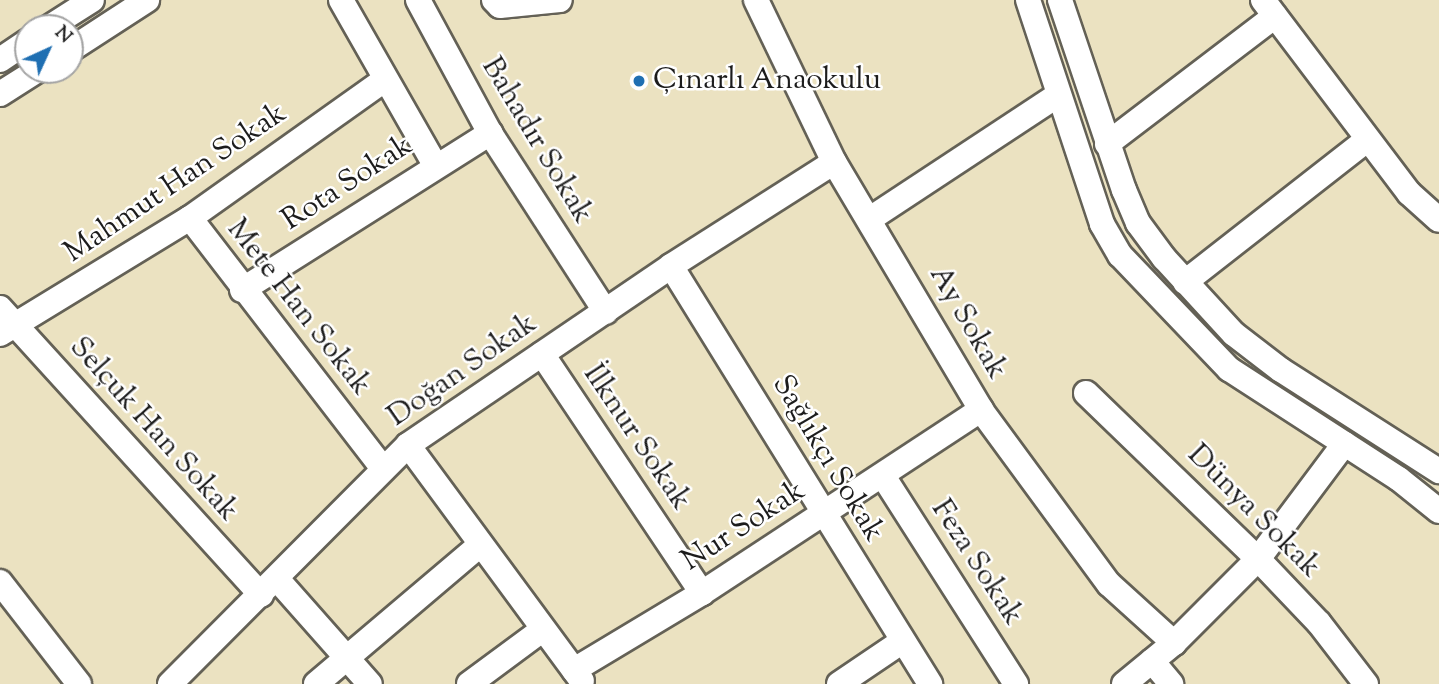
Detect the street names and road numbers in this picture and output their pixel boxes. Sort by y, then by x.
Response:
street label: Bahadır Sokak [472,51,600,231]
street label: Mahmut Han Sokak [58,96,294,272]
street label: Rota Sokak [276,129,420,239]
street label: Mete Han Sokak [218,213,378,403]
street label: Ay Sokak [920,260,1014,386]
street label: Doğan Sokak [382,307,544,435]
street label: Selçuk Han Sokak [61,330,245,530]
street label: İlknur Sokak [574,358,698,518]
street label: Sağlıkçı Sokak [763,369,891,549]
street label: Dünya Sokak [1179,438,1327,586]
street label: Nur Sokak [676,474,812,580]
street label: Feza Sokak [922,493,1030,633]

